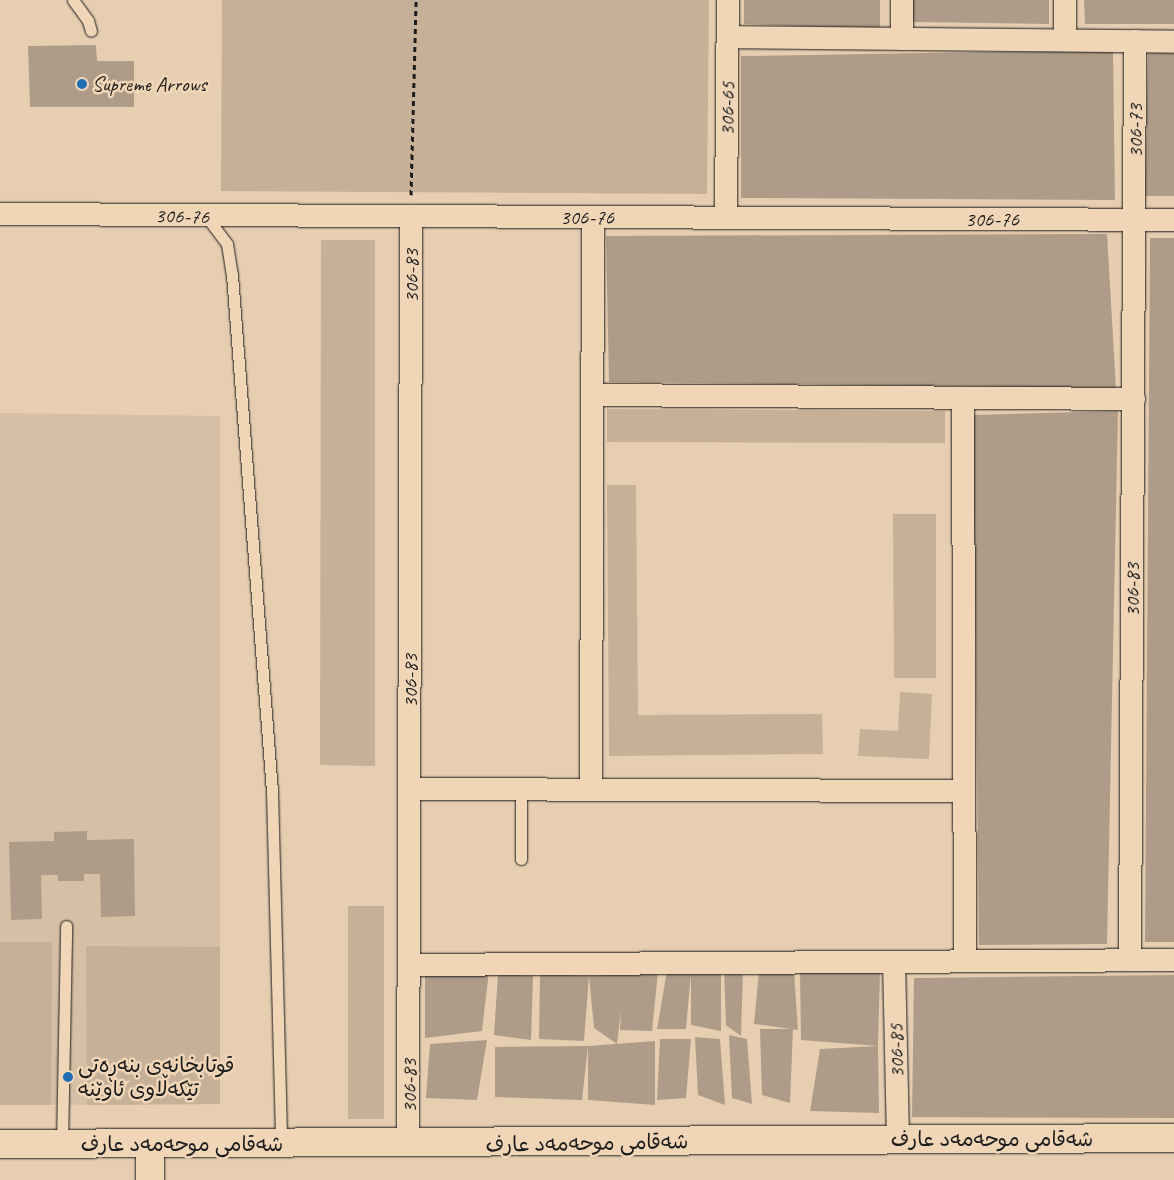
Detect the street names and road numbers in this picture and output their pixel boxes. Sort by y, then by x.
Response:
street label: 306-65 [714,82,740,136]
street label: 306-73 [1122,104,1148,158]
street label: 306-76 [155,203,209,229]
street label: 306-76 [560,204,614,230]
street label: 306-76 [965,206,1019,232]
street label: 306-83 [398,249,424,303]
street label: 306-83 [1119,563,1145,617]
street label: 306-83 [397,654,423,708]
street label: 306-85 [883,1024,909,1078]
street label: 306-83 [396,1059,422,1113]
street label: شەقامی موحەمەد عارف [891,1126,1093,1152]
street label: شەقامی موحەمەد عارف [485,1129,689,1157]
street label: شەقامی موحەمەد عارف [81,1131,283,1157]

